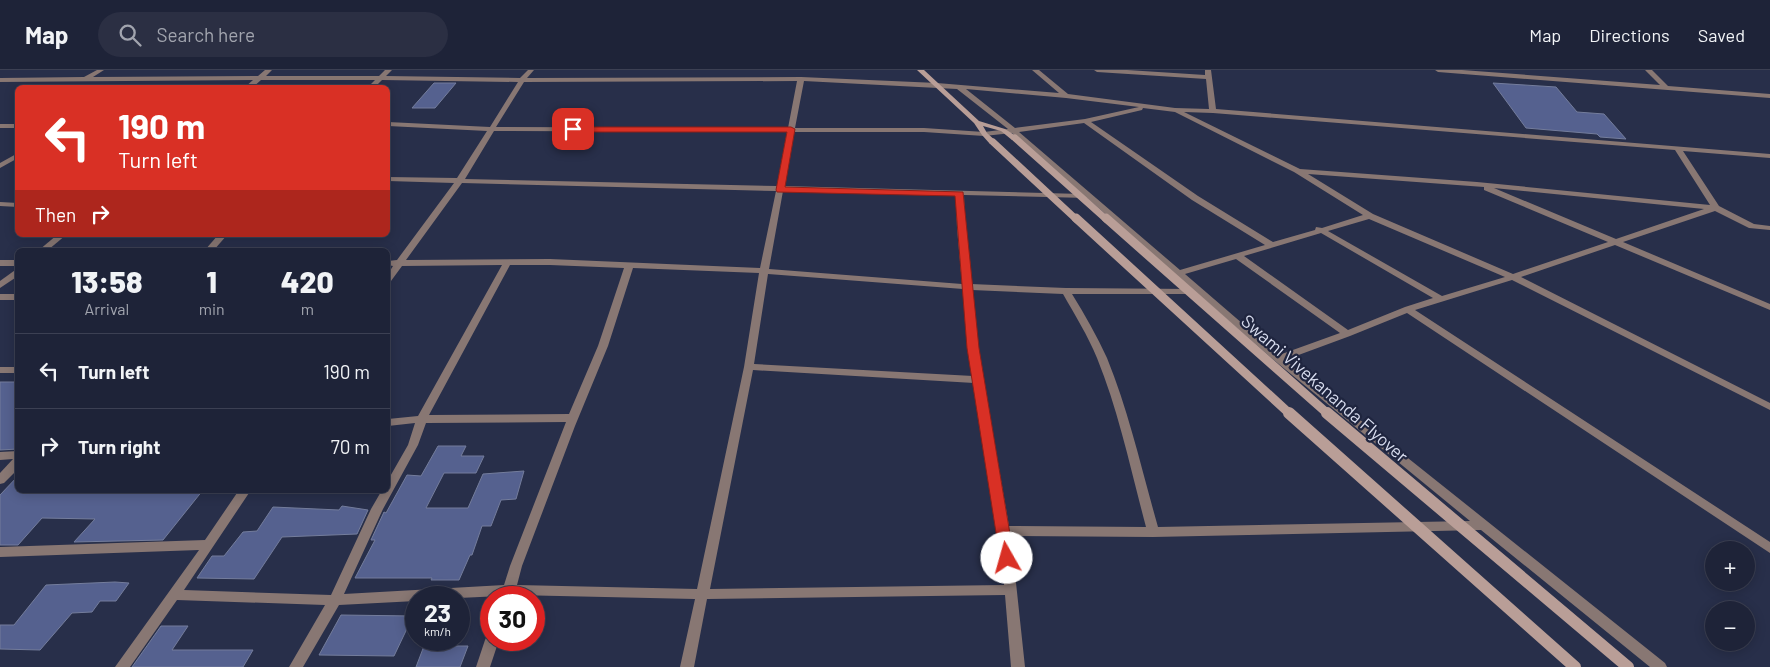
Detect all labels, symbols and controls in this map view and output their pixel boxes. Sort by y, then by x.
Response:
search box [98,12,448,57]
text: Map [25,20,68,49]
icon: search [116,21,144,49]
text: Search here [156,23,255,46]
text: Map [1529,24,1561,46]
text: Directions [1589,24,1670,46]
text: Saved [1698,24,1745,46]
text: 190 m [118,104,205,146]
icon: left [35,105,100,170]
pin [552,108,594,150]
icon: arrive [559,115,587,143]
text: Turn left [118,146,198,172]
icon: right [86,200,114,228]
text: Then [35,203,76,226]
text: 13:58 [71,263,142,299]
text: 1 [206,263,217,299]
text: 420 [281,263,334,299]
text: Arrival [84,299,129,318]
text: min [199,299,225,318]
text: m [301,299,314,318]
street label: Swami Vivekananda Flyover [1237,310,1413,467]
icon: left [35,357,63,385]
text: Turn left [78,360,149,383]
text: 190 m [323,360,370,383]
icon: right [35,432,63,460]
text: Turn right [78,435,160,458]
text: 70 m [331,435,370,458]
position arrow [980,531,1032,583]
map controls [1705,541,1755,651]
button: + [1705,541,1755,591]
speed limit sign: 30 [480,586,545,651]
text: 23 [424,597,451,627]
button: − [1705,601,1755,651]
text: km/h [424,624,451,638]

